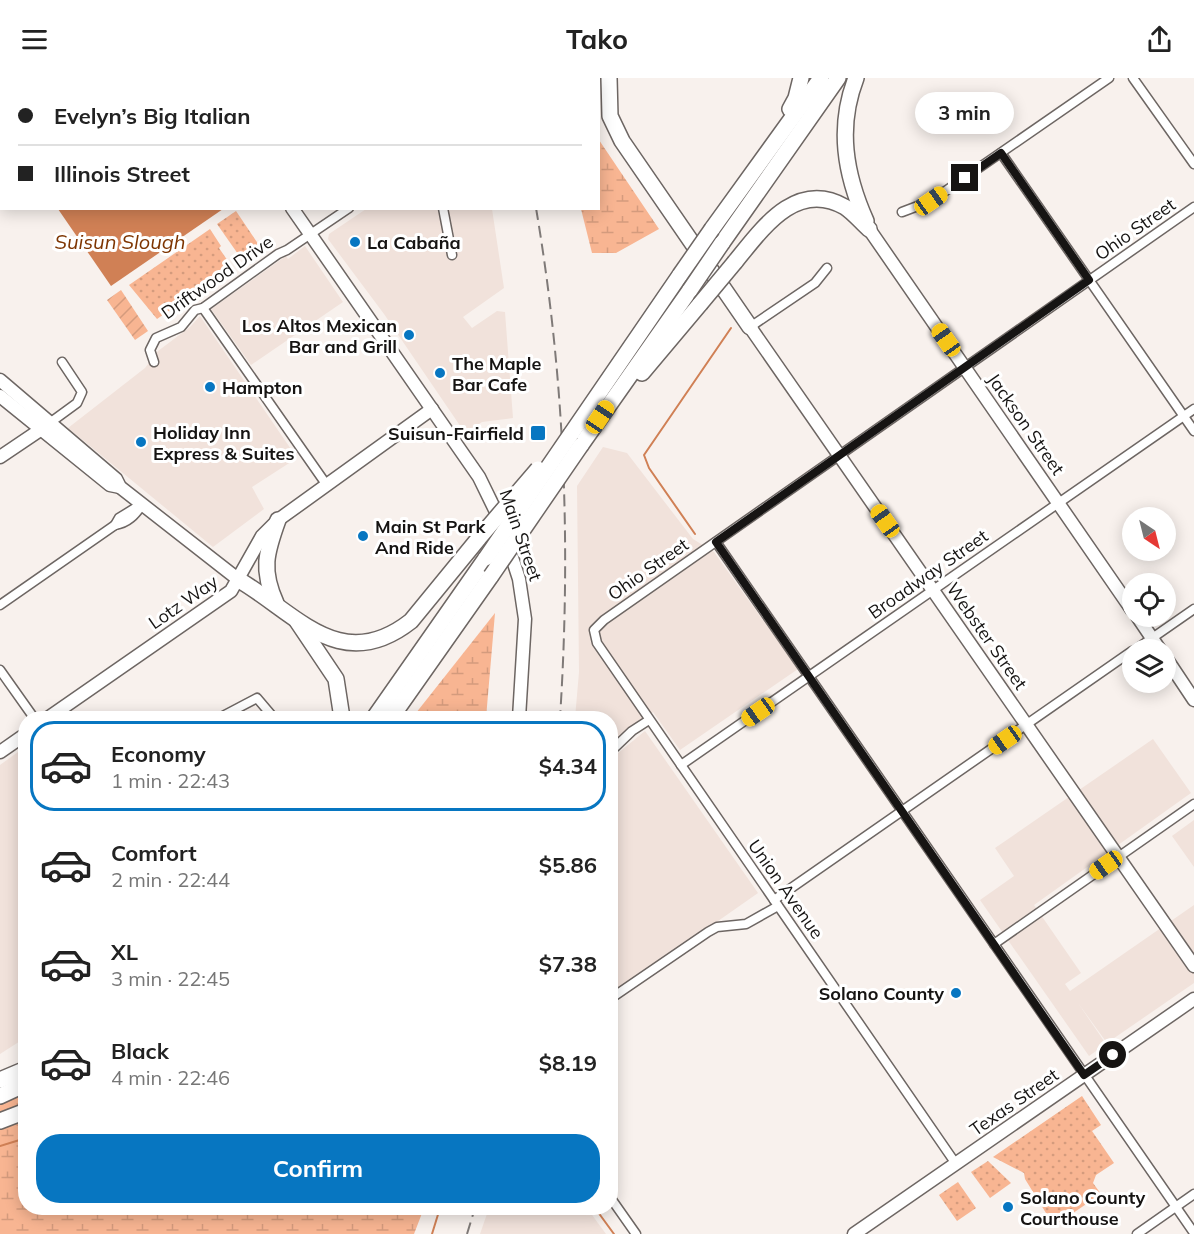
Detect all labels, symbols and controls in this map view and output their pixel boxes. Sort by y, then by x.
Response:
text: Tako [566,22,628,56]
icon: menu [18,23,51,56]
icon: share [1143,23,1176,56]
callout: 3 min [916,91,1014,133]
text: 3 min [938,100,991,125]
text: Evelyn’s Big Italian [54,102,250,130]
text: Illinois Street [54,160,190,188]
route end [951,164,978,191]
car [911,183,951,219]
street label: Ohio Street [1090,193,1180,265]
water label: Suisun Slough [54,229,186,254]
street label: Driftwood Drive [157,230,277,324]
place label: La Cabaña [367,231,461,254]
marker: La Cabaña [348,235,362,249]
place label: Los Altos Mexican Bar and Grill [242,314,397,358]
car [928,320,964,360]
marker: Los Altos Mexican Bar and Grill [402,328,416,342]
place label: The Maple Bar Cafe [452,352,541,396]
marker: The Maple Bar Cafe [433,366,447,380]
street label: Jackson Street [982,369,1070,479]
place label: Hampton [222,376,303,399]
marker: Hampton [203,380,217,394]
car [582,397,618,437]
place label: Holiday Inn Express & Suites [153,421,294,465]
place label: Suisun-Fairfield [388,422,524,445]
marker: Suisun-Fairfield [529,424,547,442]
marker: Holiday Inn Express & Suites [134,435,148,449]
street label: Main Street [495,486,547,584]
car [867,501,903,541]
north arrow [1122,507,1176,561]
map controls [1122,507,1176,693]
place label: Main St Park And Ride [375,515,486,559]
street label: Broadway Street [864,524,992,624]
marker: Main St Park And Ride [356,529,370,543]
street label: Ohio Street [603,533,693,605]
street label: Lotz Way [144,570,223,634]
button: locate [1122,573,1176,627]
street label: Webster Street [942,578,1032,694]
button: layers [1122,639,1176,693]
car [738,694,778,730]
car [985,722,1025,758]
icon: car [39,739,93,793]
text: Economy [111,740,206,768]
text: $4.34 [539,752,597,780]
text: 1 min · 22:43 [111,768,230,793]
street label: Union Avenue [743,835,829,943]
icon: car [39,838,93,892]
text: Comfort [111,839,197,867]
car [1086,847,1126,883]
text: $5.86 [539,851,597,879]
text: 2 min · 22:44 [111,867,230,892]
icon: car [39,937,93,991]
text: XL [111,938,138,966]
text: $7.38 [539,950,597,978]
text: 3 min · 22:45 [111,966,230,991]
place label: Solano County [819,982,944,1005]
marker: Solano County [949,986,963,1000]
icon: car [39,1036,93,1090]
text: Black [111,1037,169,1065]
route start [1099,1041,1126,1068]
text: $8.19 [539,1049,597,1077]
street label: Texas Street [965,1063,1063,1141]
text: 4 min · 22:46 [111,1065,230,1090]
button: Confirm [36,1134,600,1203]
place label: Solano County Courthouse [1020,1186,1145,1230]
marker: Solano County Courthouse [1001,1200,1015,1214]

